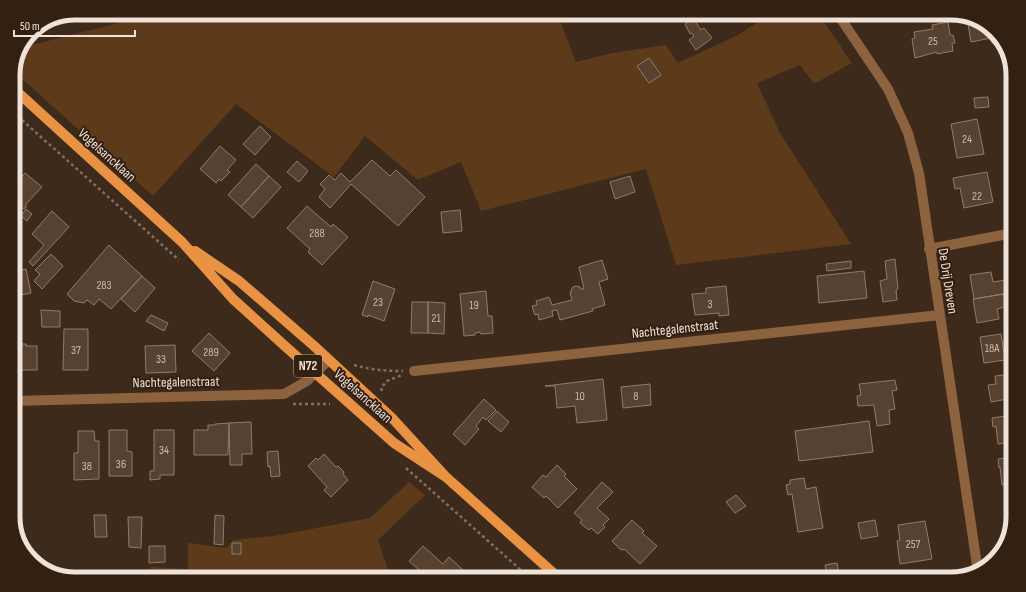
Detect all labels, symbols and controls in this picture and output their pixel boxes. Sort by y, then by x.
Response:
scale bar [14,12,135,38]
text: 50 m [20,19,40,34]
house number: 25 [928,34,938,49]
street label: Vogelsancklaan [75,125,139,185]
house number: 24 [962,132,972,147]
house number: 22 [972,189,982,204]
house number: 288 [309,226,325,241]
street label: De Drij Dreven [934,247,962,315]
house number: 283 [96,278,112,293]
house number: 23 [373,295,383,310]
house number: 3 [707,297,713,312]
house number: 19 [469,298,479,313]
house number: 21 [431,311,441,326]
street label: Nachtegalenstraat [631,316,719,342]
house number: 18A [985,341,1000,356]
house number: 37 [71,343,81,358]
house number: 289 [203,345,219,360]
house number: 33 [156,352,166,367]
road number: N72 [294,355,322,377]
street label: Vogelsancklaan [331,366,395,426]
street label: Nachtegalenstraat [132,373,220,391]
house number: 10 [575,389,585,404]
house number: 8 [633,389,639,404]
house number: 34 [159,443,169,458]
house number: 36 [116,457,126,472]
house number: 38 [82,459,92,474]
house number: 257 [906,537,920,552]

